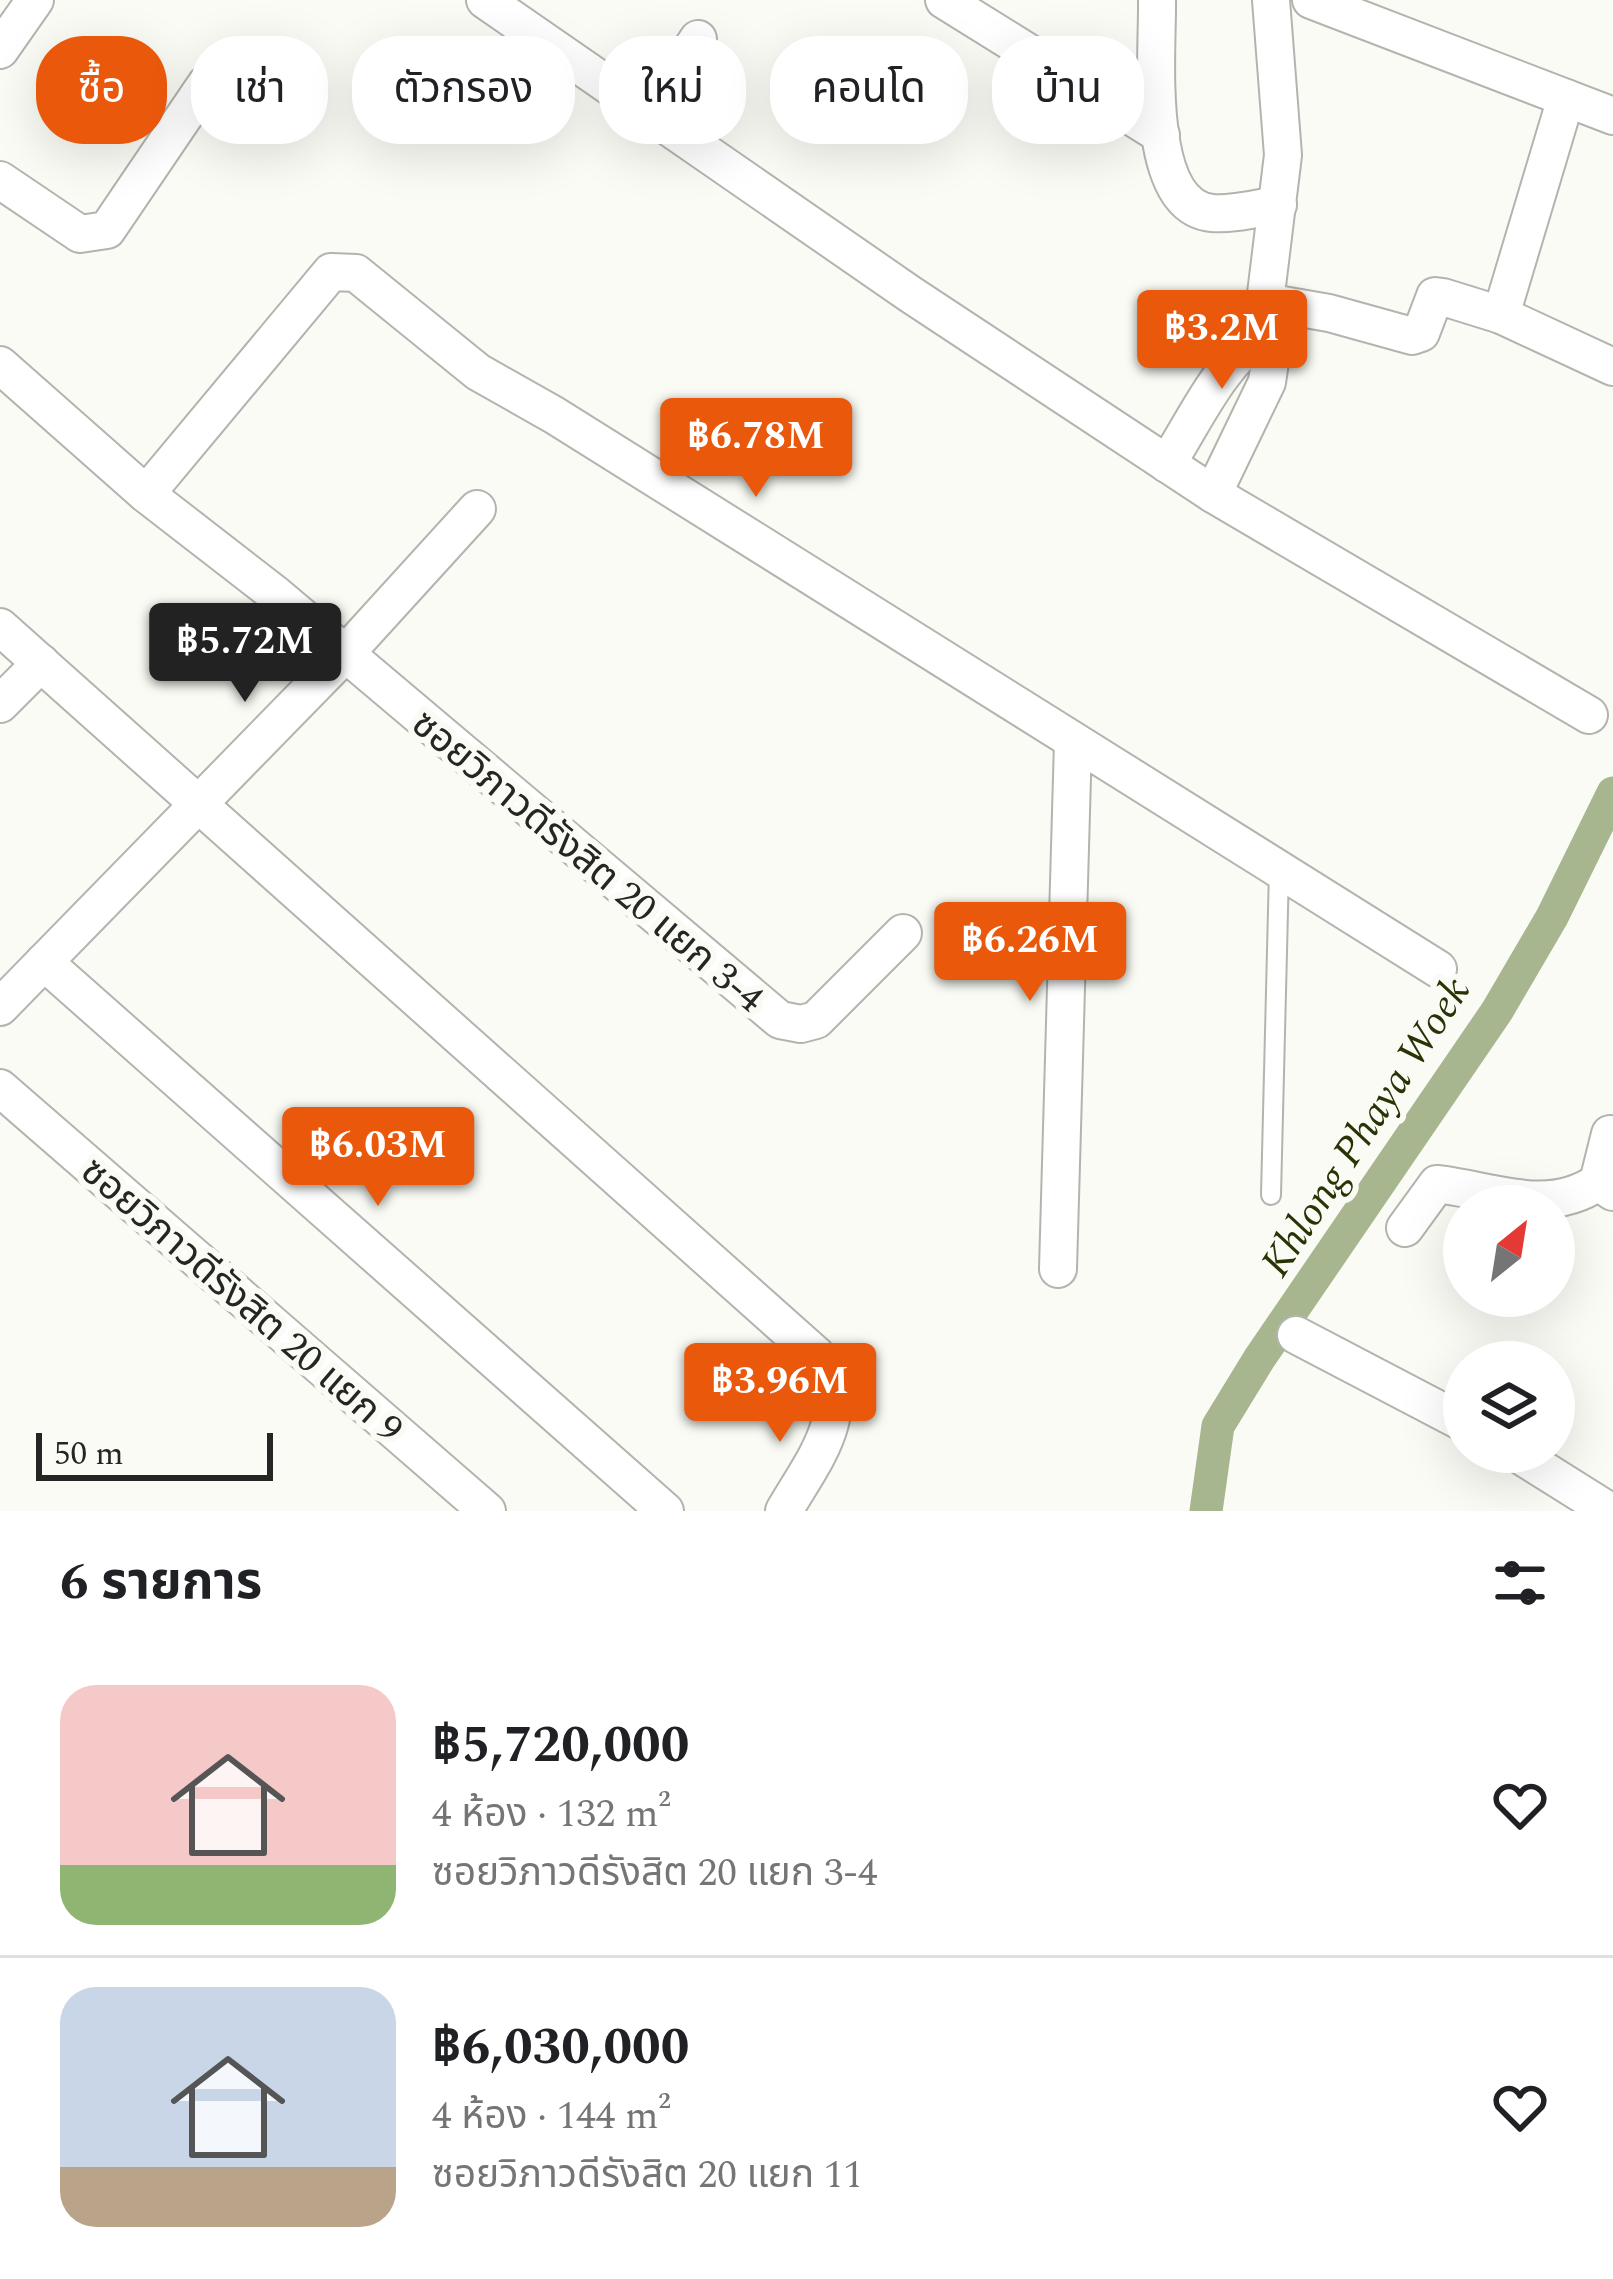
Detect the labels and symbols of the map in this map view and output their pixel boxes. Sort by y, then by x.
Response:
pin: ฿3.2M [1138,290,1306,392]
pin: ฿6.78M [658,398,854,500]
pin: ฿5.72M [147,603,343,705]
street label: ซอยวิภาวดีรังสิต 20 แยก 3-4 [398,696,777,1028]
pin: ฿6.26M [932,902,1128,1004]
water label: Khlong Phaya Woek [1245,965,1487,1290]
pin: ฿6.03M [280,1107,476,1209]
street label: ซอยวิภาวดีรังสิต 20 แยก 9 [67,1144,416,1458]
north arrow [1443,1185,1575,1317]
pin: ฿3.96M [682,1343,878,1445]
scale bar [36,1427,273,1480]

